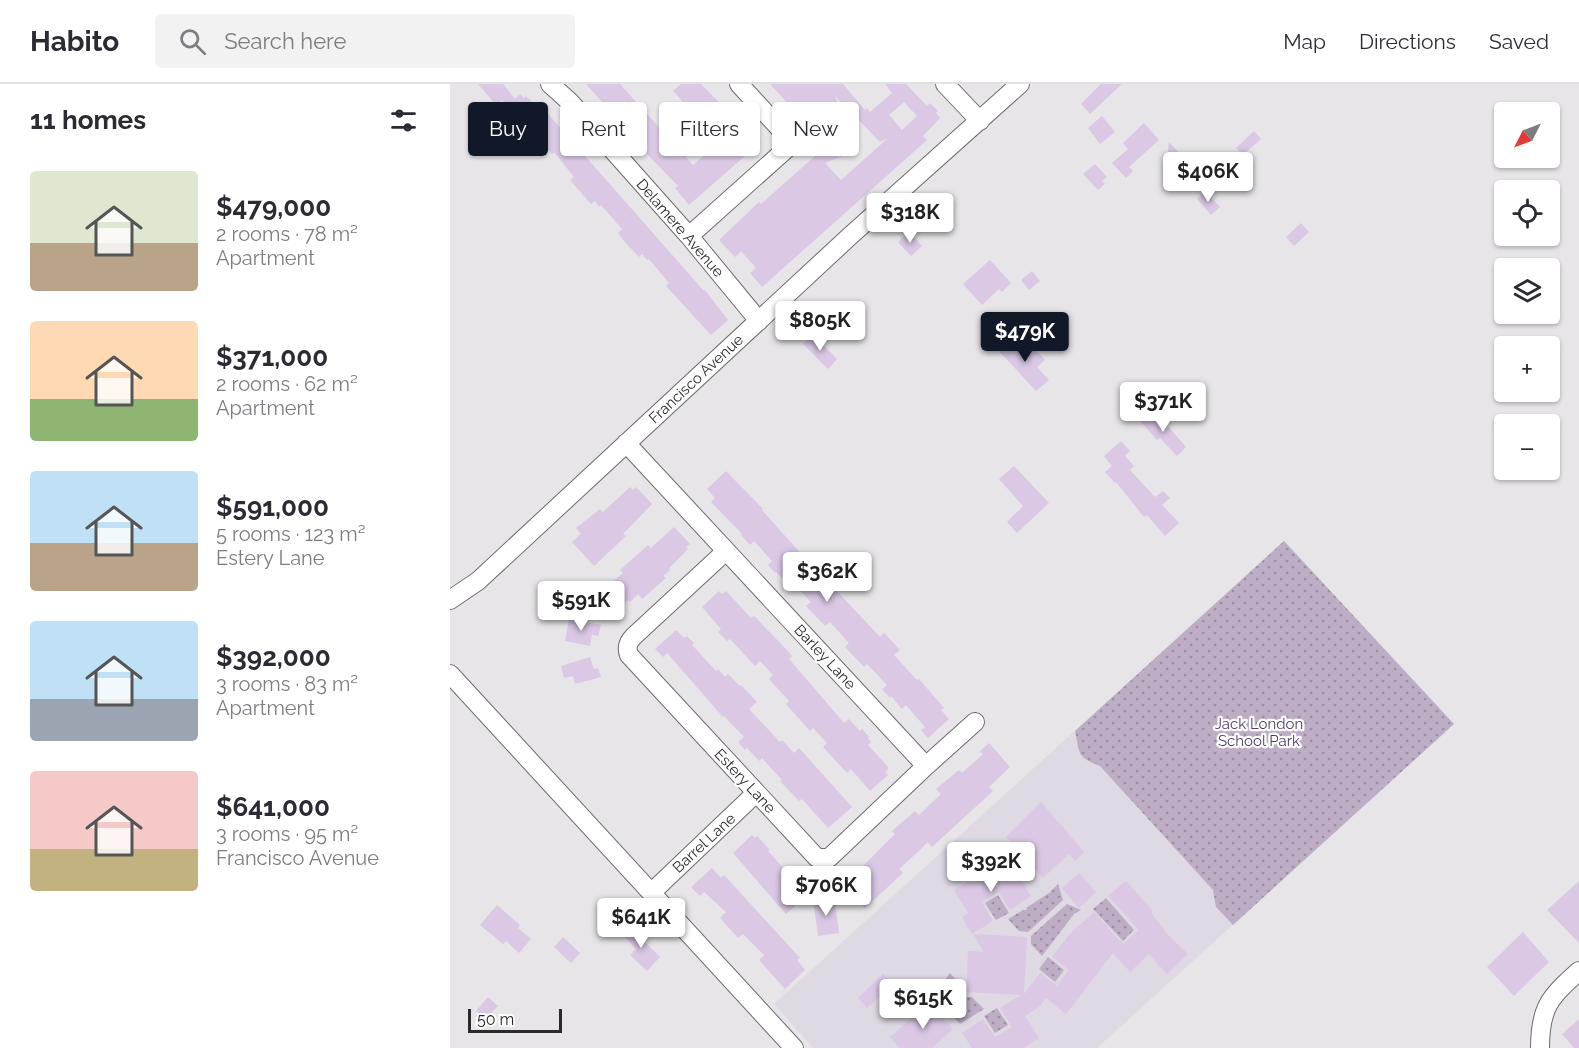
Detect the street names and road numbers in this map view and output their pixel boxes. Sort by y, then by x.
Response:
street label: Delamere Avenue [632,175,728,281]
street label: Francisco Avenue [645,331,747,427]
street label: Barley Lane [790,621,860,693]
street label: Estery Lane [711,745,779,817]
street label: Barrel Lane [669,809,739,877]

